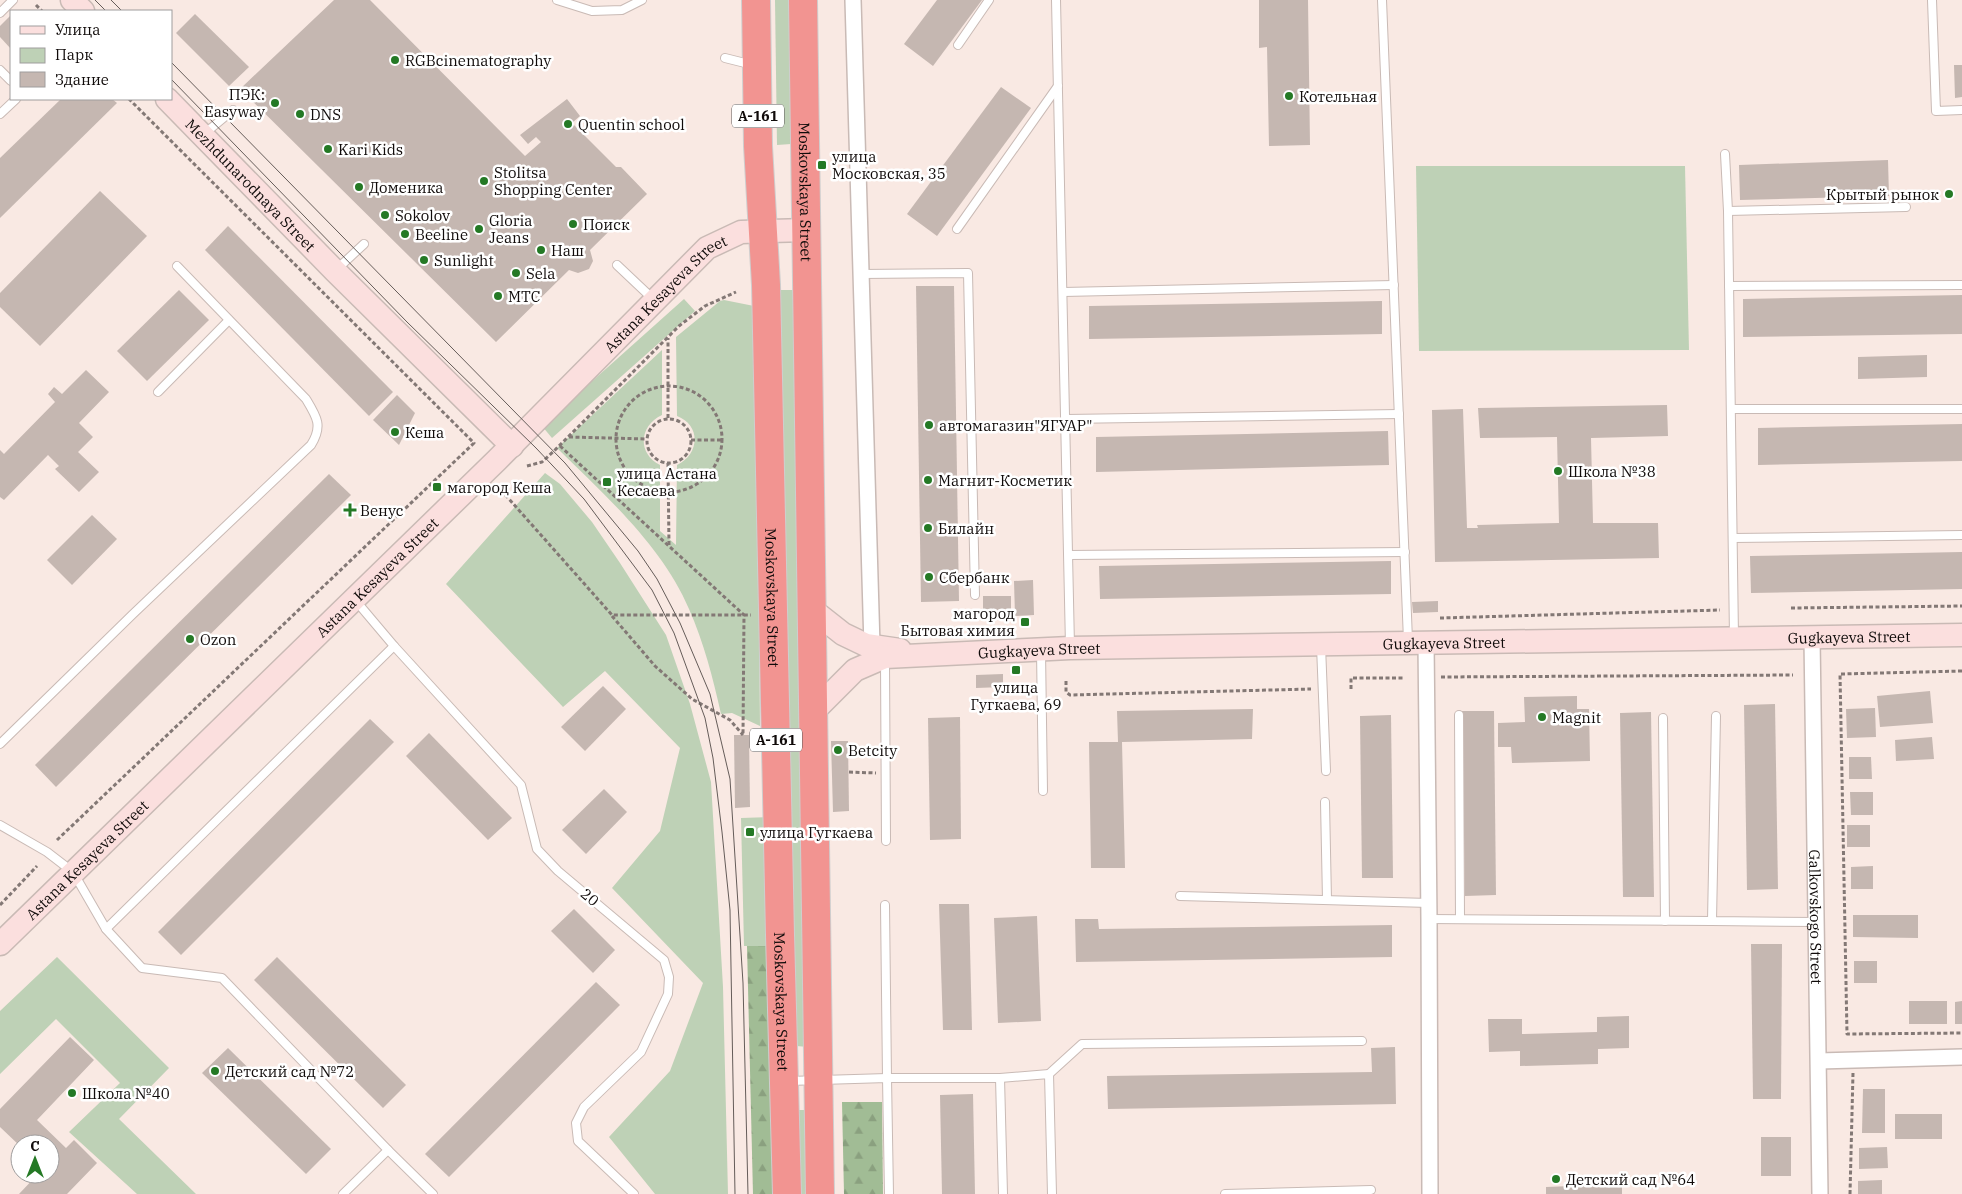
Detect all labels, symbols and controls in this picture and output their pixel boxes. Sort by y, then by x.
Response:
legend [10,10,172,100]
text: Улица [55,20,100,39]
text: Парк [55,45,93,64]
place label: RGBcinematography [405,51,551,70]
marker: RGBcinematography [389,54,401,66]
text: Здание [55,70,109,89]
place label: ПЭК: Easyway [204,85,265,121]
place label: Котельная [1299,87,1377,106]
marker: Котельная [1283,90,1295,102]
marker: ПЭК: Easyway [269,97,281,109]
road number: А-161 [732,104,784,128]
place label: DNS [310,105,341,124]
marker: DNS [294,108,306,120]
street label: Mezhdunarodnaya Street [182,115,320,255]
place label: Quentin school [578,115,685,134]
marker: Quentin school [562,118,574,130]
street label: Moskovskaya Street [795,122,816,262]
place label: Kari Kids [338,140,403,159]
marker: Kari Kids [322,143,334,155]
place label: улица Московская, 35 [832,147,946,183]
marker: улица Московская, 35 [816,159,828,171]
place label: Stolitsa Shopping Center [494,163,613,199]
marker: Stolitsa Shopping Center [478,175,490,187]
place label: Доменика [369,178,444,197]
marker: Доменика [353,181,365,193]
place label: Крытый рынок [1826,185,1939,204]
marker: Крытый рынок [1943,188,1955,200]
place label: Sokolov [395,206,450,225]
marker: Sokolov [379,209,391,221]
place label: Gloria Jeans [489,211,532,247]
place label: Поиск [583,215,630,234]
marker: Поиск [567,218,579,230]
marker: Gloria Jeans [473,223,485,235]
place label: Beeline [415,225,468,244]
marker: Beeline [399,228,411,240]
street label: Astana Kesayeva Street [600,231,730,356]
place label: Наш [551,241,584,260]
marker: Наш [535,244,547,256]
place label: Sunlight [434,251,494,270]
marker: Sunlight [418,254,430,266]
place label: Sela [526,264,556,283]
marker: Sela [510,267,522,279]
place label: МТС [508,287,541,306]
marker: МТС [492,290,504,302]
place label: автомагазин"ЯГУАР" [939,416,1093,435]
marker: автомагазин"ЯГУАР" [923,419,935,431]
place label: Кеша [405,423,444,442]
marker: Кеша [389,426,401,438]
place label: Школа №38 [1568,462,1656,481]
place label: улица Астана Кесаева [617,464,717,500]
marker: Школа №38 [1552,465,1564,477]
place label: Магнит-Косметик [938,471,1072,490]
marker: Магнит-Косметик [922,474,934,486]
marker: улица Астана Кесаева [601,476,613,488]
place label: магород Кеша [447,478,552,497]
marker: магород Кеша [431,481,443,493]
place label: Венус [360,501,404,520]
marker: Венус [344,504,356,516]
street label: Astana Kesayeva Street [312,513,442,641]
place label: Билайн [938,519,994,538]
marker: Билайн [922,522,934,534]
street label: Moskovskaya Street [762,528,784,668]
place label: Сбербанк [939,568,1010,587]
marker: Сбербанк [923,571,935,583]
place label: магород Бытовая химия [900,604,1015,640]
marker: магород Бытовая химия [1019,616,1031,628]
street label: Gugkayeva Street [1788,626,1911,647]
place label: Ozon [200,630,237,649]
street label: Gugkayeva Street [1383,632,1506,653]
marker: Ozon [184,633,196,645]
street label: Gugkayeva Street [977,638,1101,662]
marker: улица Гугкаева, 69 [1010,664,1022,676]
place label: улица Гугкаева, 69 [971,678,1061,714]
place label: Magnit [1552,708,1601,727]
marker: Magnit [1536,711,1548,723]
road number: А-161 [750,728,802,752]
place label: Betcity [848,741,897,760]
marker: Betcity [832,744,844,756]
street label: Astana Kesayeva Street [21,796,152,923]
place label: улица Гугкаева [760,823,873,842]
marker: улица Гугкаева [744,826,756,838]
street label: Galkovskogo Street [1806,849,1826,985]
street label: 20 [577,884,603,910]
street label: Moskovskaya Street [770,932,793,1072]
place label: Детский сад №72 [225,1062,354,1081]
marker: Детский сад №72 [209,1065,221,1077]
place label: Школа №40 [82,1084,170,1103]
marker: Школа №40 [66,1087,78,1099]
north arrow [10,1134,60,1184]
text: С [30,1137,40,1155]
place label: Детский сад №64 [1566,1170,1695,1189]
marker: Детский сад №64 [1550,1173,1562,1185]

